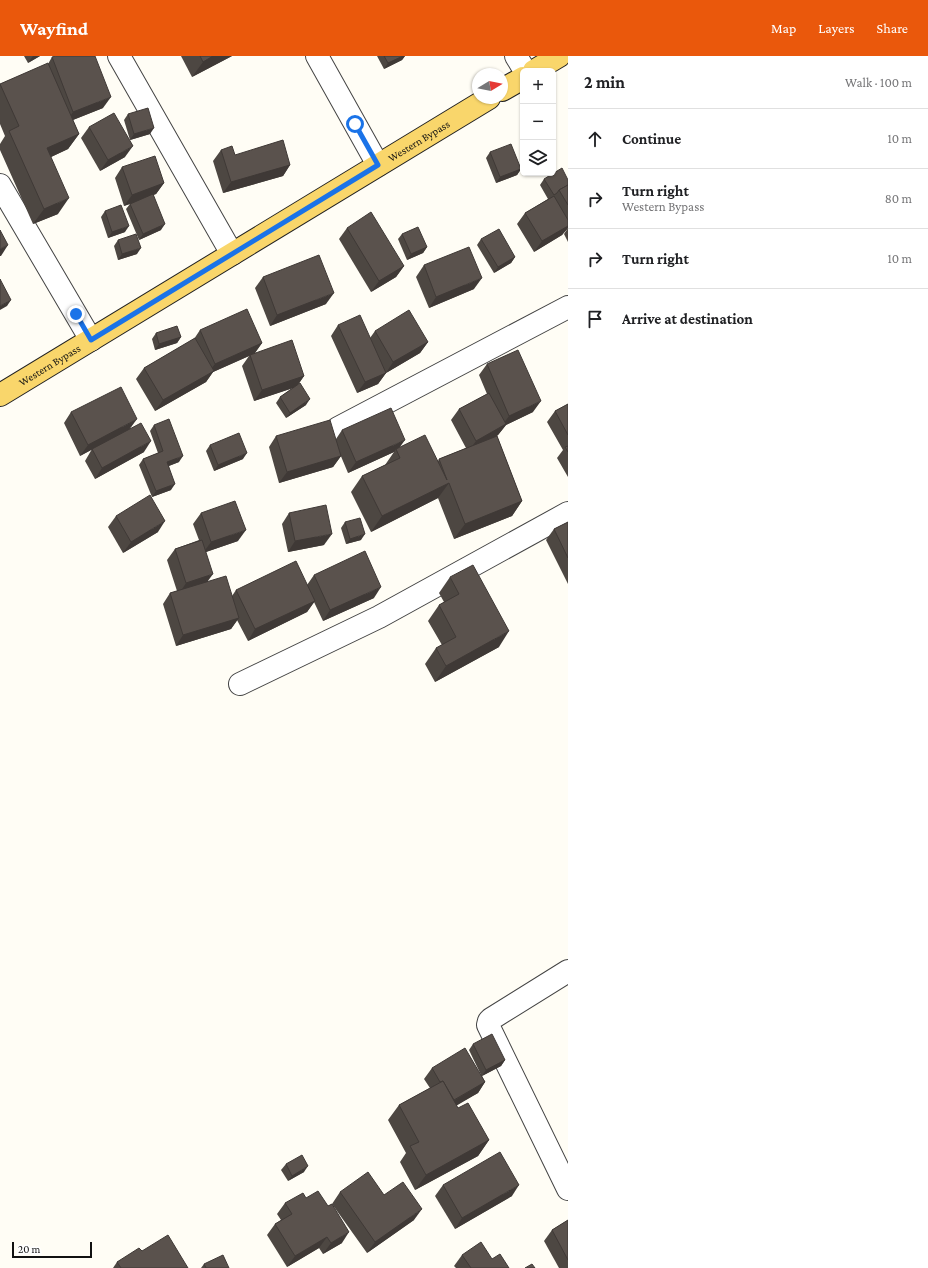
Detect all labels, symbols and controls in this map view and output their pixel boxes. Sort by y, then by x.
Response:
text: Wayfind [20,18,88,39]
text: Map [771,20,796,36]
text: Layers [818,20,855,36]
text: Share [877,20,908,36]
north arrow [472,68,508,104]
map controls [520,68,556,176]
button: + [520,68,556,104]
text: 2 min [584,73,625,92]
text: Walk · 100 m [845,75,912,90]
button: − [520,104,556,140]
route start [346,115,364,133]
street label: Western Bypass [386,117,452,164]
icon: ahead [584,128,606,150]
text: Continue [622,131,681,147]
text: 10 m [887,131,912,146]
button: layers [520,140,556,176]
text: Turn right [622,183,689,199]
icon: right [584,188,606,210]
text: 80 m [885,191,912,206]
text: Western Bypass [622,199,704,214]
icon: right [584,248,606,270]
text: Turn right [622,251,689,267]
text: 10 m [887,251,912,266]
route end [67,305,85,323]
icon: arrive [584,308,606,330]
text: Arrive at destination [622,311,753,327]
street label: Western Bypass [17,342,83,388]
scale bar [12,1240,92,1259]
text: 20 m [18,1243,40,1255]

